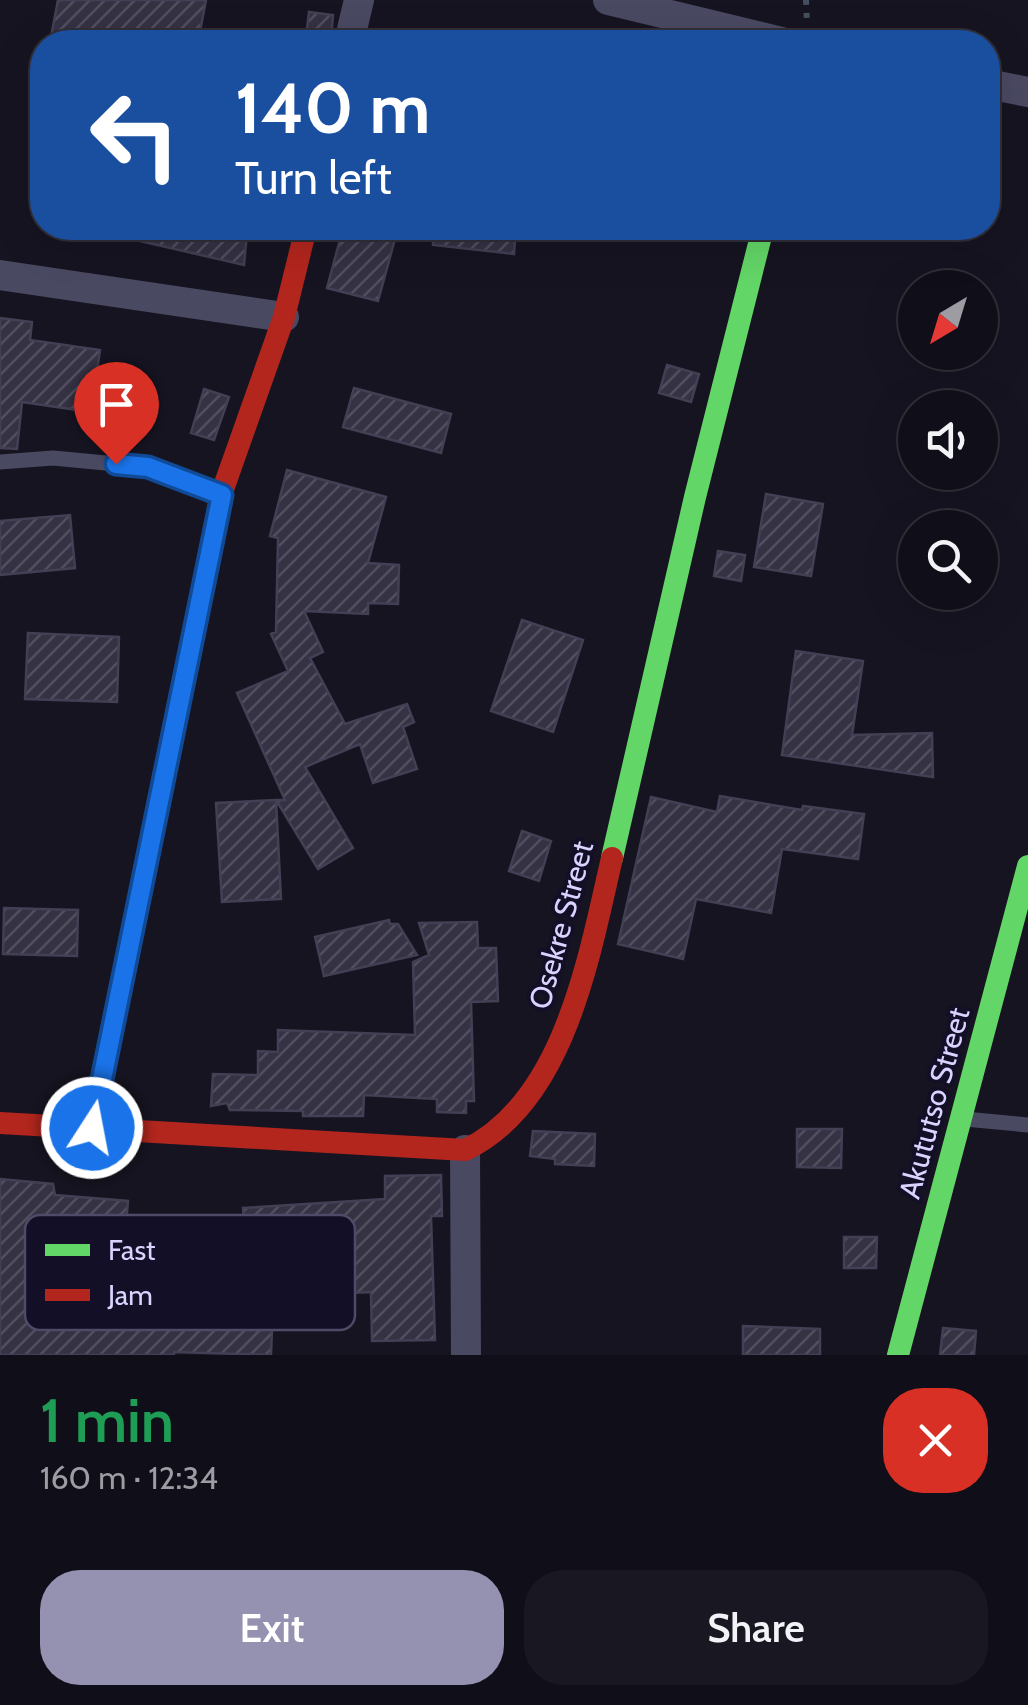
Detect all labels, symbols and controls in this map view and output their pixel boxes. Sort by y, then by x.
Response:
text: 140 m [235,65,430,151]
icon: left [70,70,200,200]
text: Turn left [235,151,392,205]
north arrow [898,270,998,370]
map controls [898,270,998,610]
pin [74,362,159,465]
icon: arrive [89,377,144,432]
button: sound [898,390,998,490]
button: search [898,510,998,610]
street label: Osekre Street [521,837,601,1013]
street label: Akututso Street [891,1003,977,1203]
position arrow [40,1076,144,1180]
legend [25,1215,355,1330]
text: Fast [108,1233,156,1267]
text: Jam [107,1278,153,1312]
text: 1 min [40,1384,174,1457]
button: close [883,1388,988,1493]
text: 160 m · 12:34 [40,1458,218,1497]
button: Exit [40,1570,504,1685]
button: Share [524,1570,988,1685]

